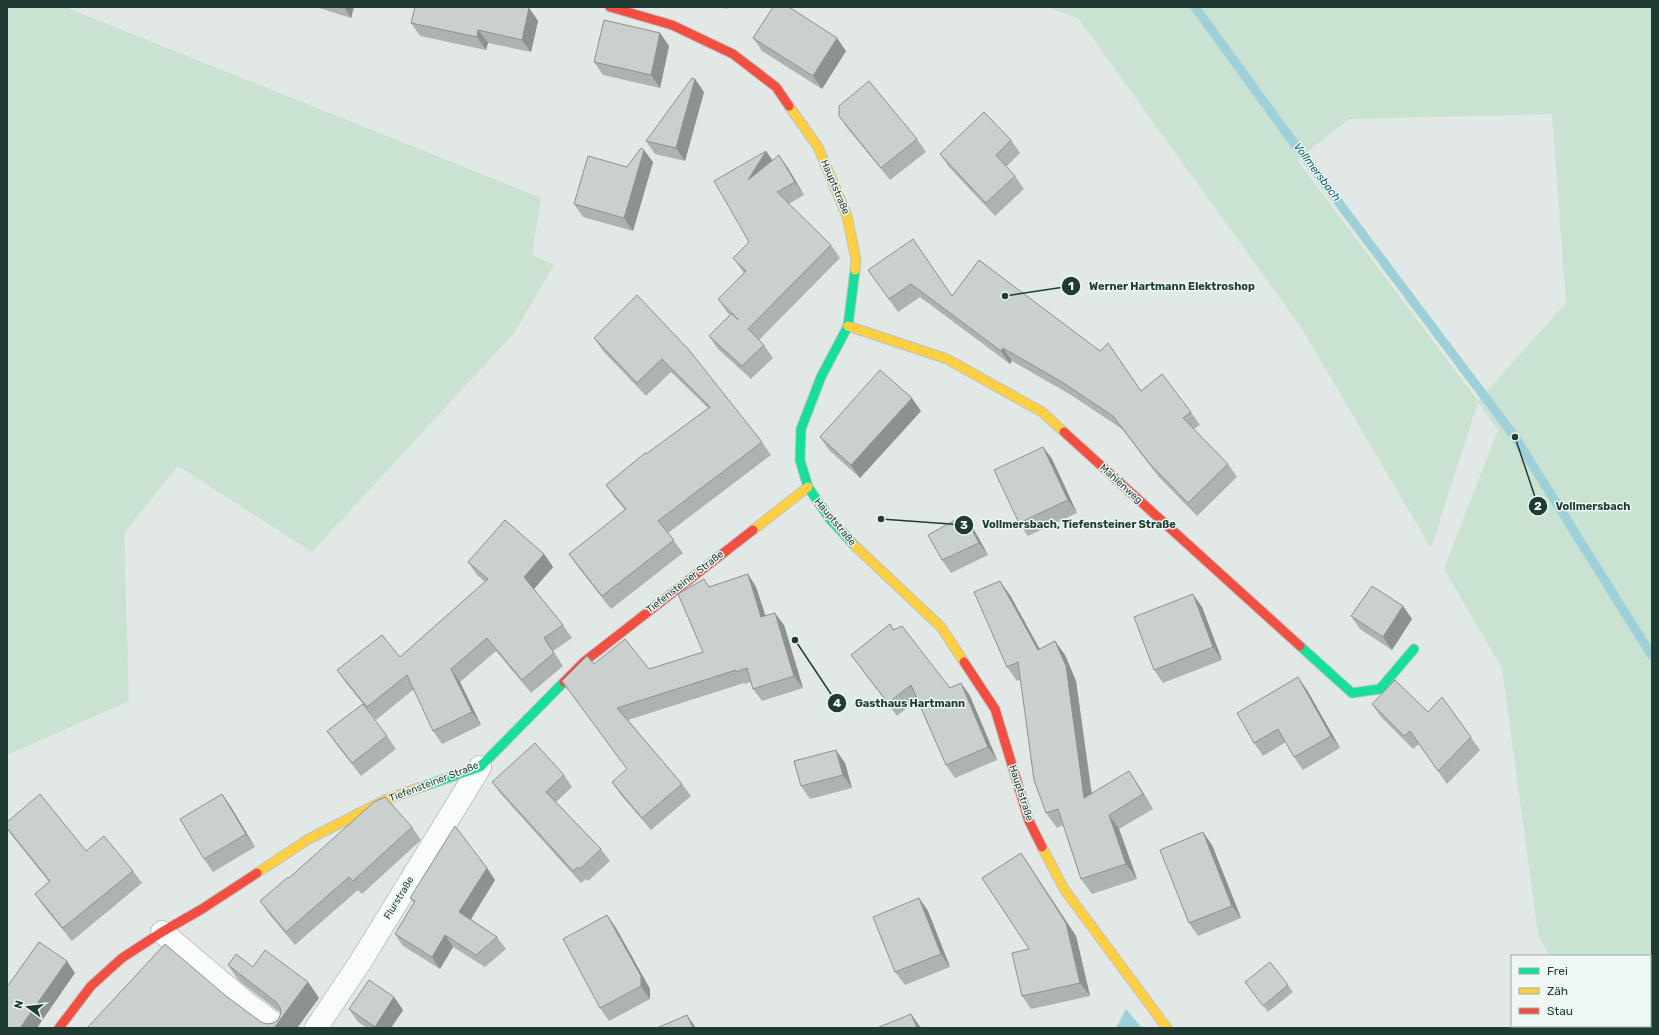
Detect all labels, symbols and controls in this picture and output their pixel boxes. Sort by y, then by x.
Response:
water label: Vollmersbach [1291,140,1343,204]
street label: Hauptstraße [818,158,852,217]
callout: Werner Hartmann Elektroshop [1061,274,1263,297]
text: 1 [1068,279,1074,293]
text: Werner Hartmann Elektroshop [1089,280,1255,293]
street label: Mahlenweg [1097,462,1145,506]
callout: Vollmersbach [1528,495,1639,518]
street label: Hauptstraße [812,496,859,548]
text: 2 [1534,499,1542,513]
text: Vollmersbach [1556,500,1630,513]
callout: Vollmersbach, Tiefensteiner Straße [954,513,1184,536]
text: 3 [960,518,968,532]
text: Vollmersbach, Tiefensteiner Straße [982,518,1176,531]
street label: Tiefensteiner Straße [644,548,726,616]
callout: Gasthaus Hartmann [827,692,973,715]
text: 4 [833,696,841,710]
text: Gasthaus Hartmann [855,697,965,710]
street label: Tiefensteiner Straße [388,759,481,805]
street label: Hauptstraße [1006,763,1036,823]
street label: Flurstraße [382,874,417,922]
legend [1511,955,1651,1027]
text: Frei [1547,964,1568,978]
text: Zäh [1547,984,1568,998]
north arrow [8,987,48,1027]
text: N [12,999,26,1010]
text: Stau [1547,1004,1573,1018]

